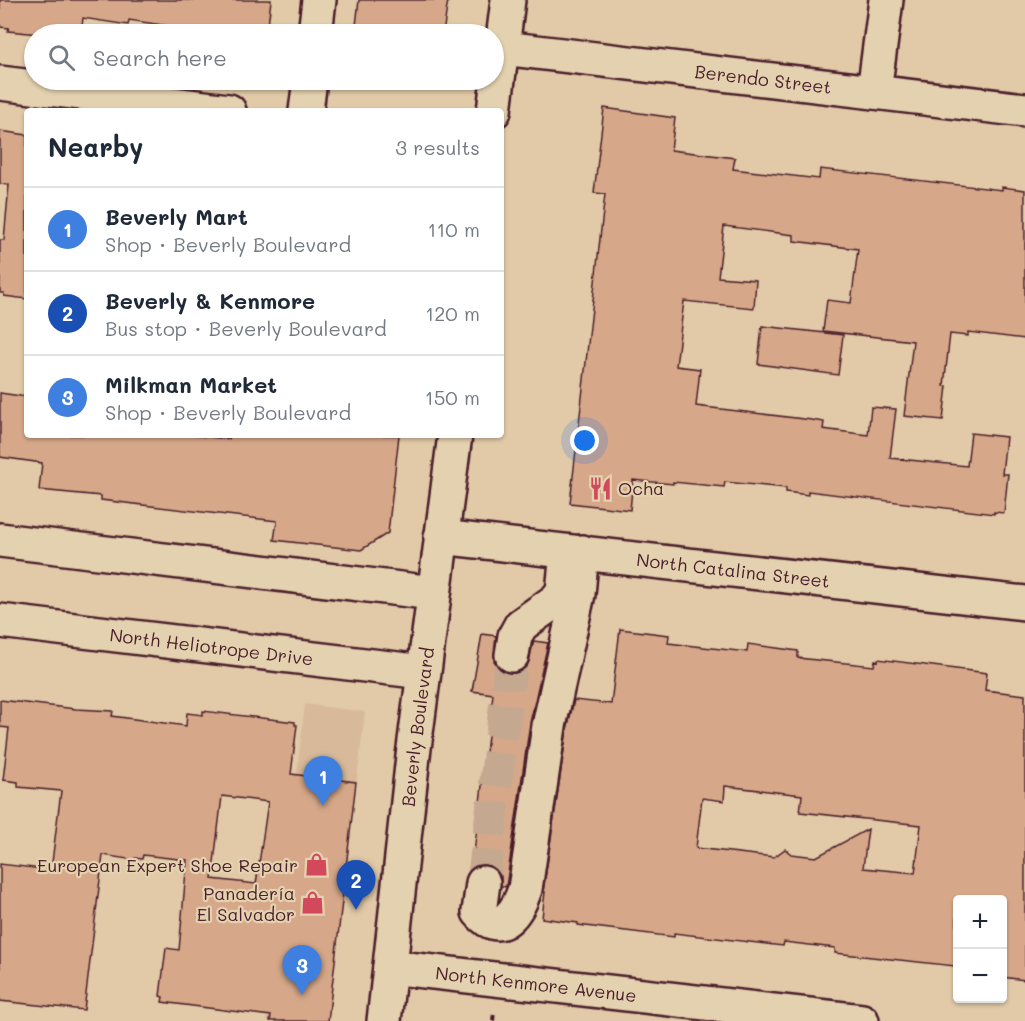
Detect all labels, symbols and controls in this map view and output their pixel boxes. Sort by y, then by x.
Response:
search box [24,24,504,90]
icon: search [45,41,78,74]
text: Search here [93,43,227,72]
street label: Berendo Street [693,59,833,99]
text: Nearby [48,130,143,164]
text: 3 results [395,134,480,160]
text: Beverly Mart [105,202,248,231]
text: 1 [63,216,72,242]
text: 110 m [427,216,480,242]
text: Shop · Beverly Boulevard [105,231,351,257]
text: Beverly & Kenmore [105,286,315,315]
text: 2 [62,300,73,326]
text: 120 m [425,300,480,326]
text: Bus stop · Beverly Boulevard [105,315,387,341]
text: Milkman Market [105,370,277,399]
text: 3 [62,384,74,410]
text: 150 m [425,384,480,410]
text: Shop · Beverly Boulevard [105,399,351,425]
your location [570,426,599,455]
restaurant icon: Ocha [587,475,613,501]
place label: Ocha [618,476,664,500]
street label: North Catalina Street [635,547,831,593]
street label: North Heliotrope Drive [108,622,315,671]
street label: Beverly Boulevard [396,646,439,808]
pin: 1 [304,756,342,806]
shop icon: European Expert Shoe Repair [303,852,329,878]
place label: European Expert Shoe Repair [37,853,298,877]
pin: 2 [336,860,376,910]
place label: Panadería El Salvador [197,881,295,926]
shop icon: Panadería El Salvador [300,890,326,916]
map controls [953,895,1007,1003]
button: + [953,895,1007,949]
pin: 3 [282,946,322,995]
button: − [953,949,1007,1003]
street label: North Kenmore Avenue [434,960,638,1007]

